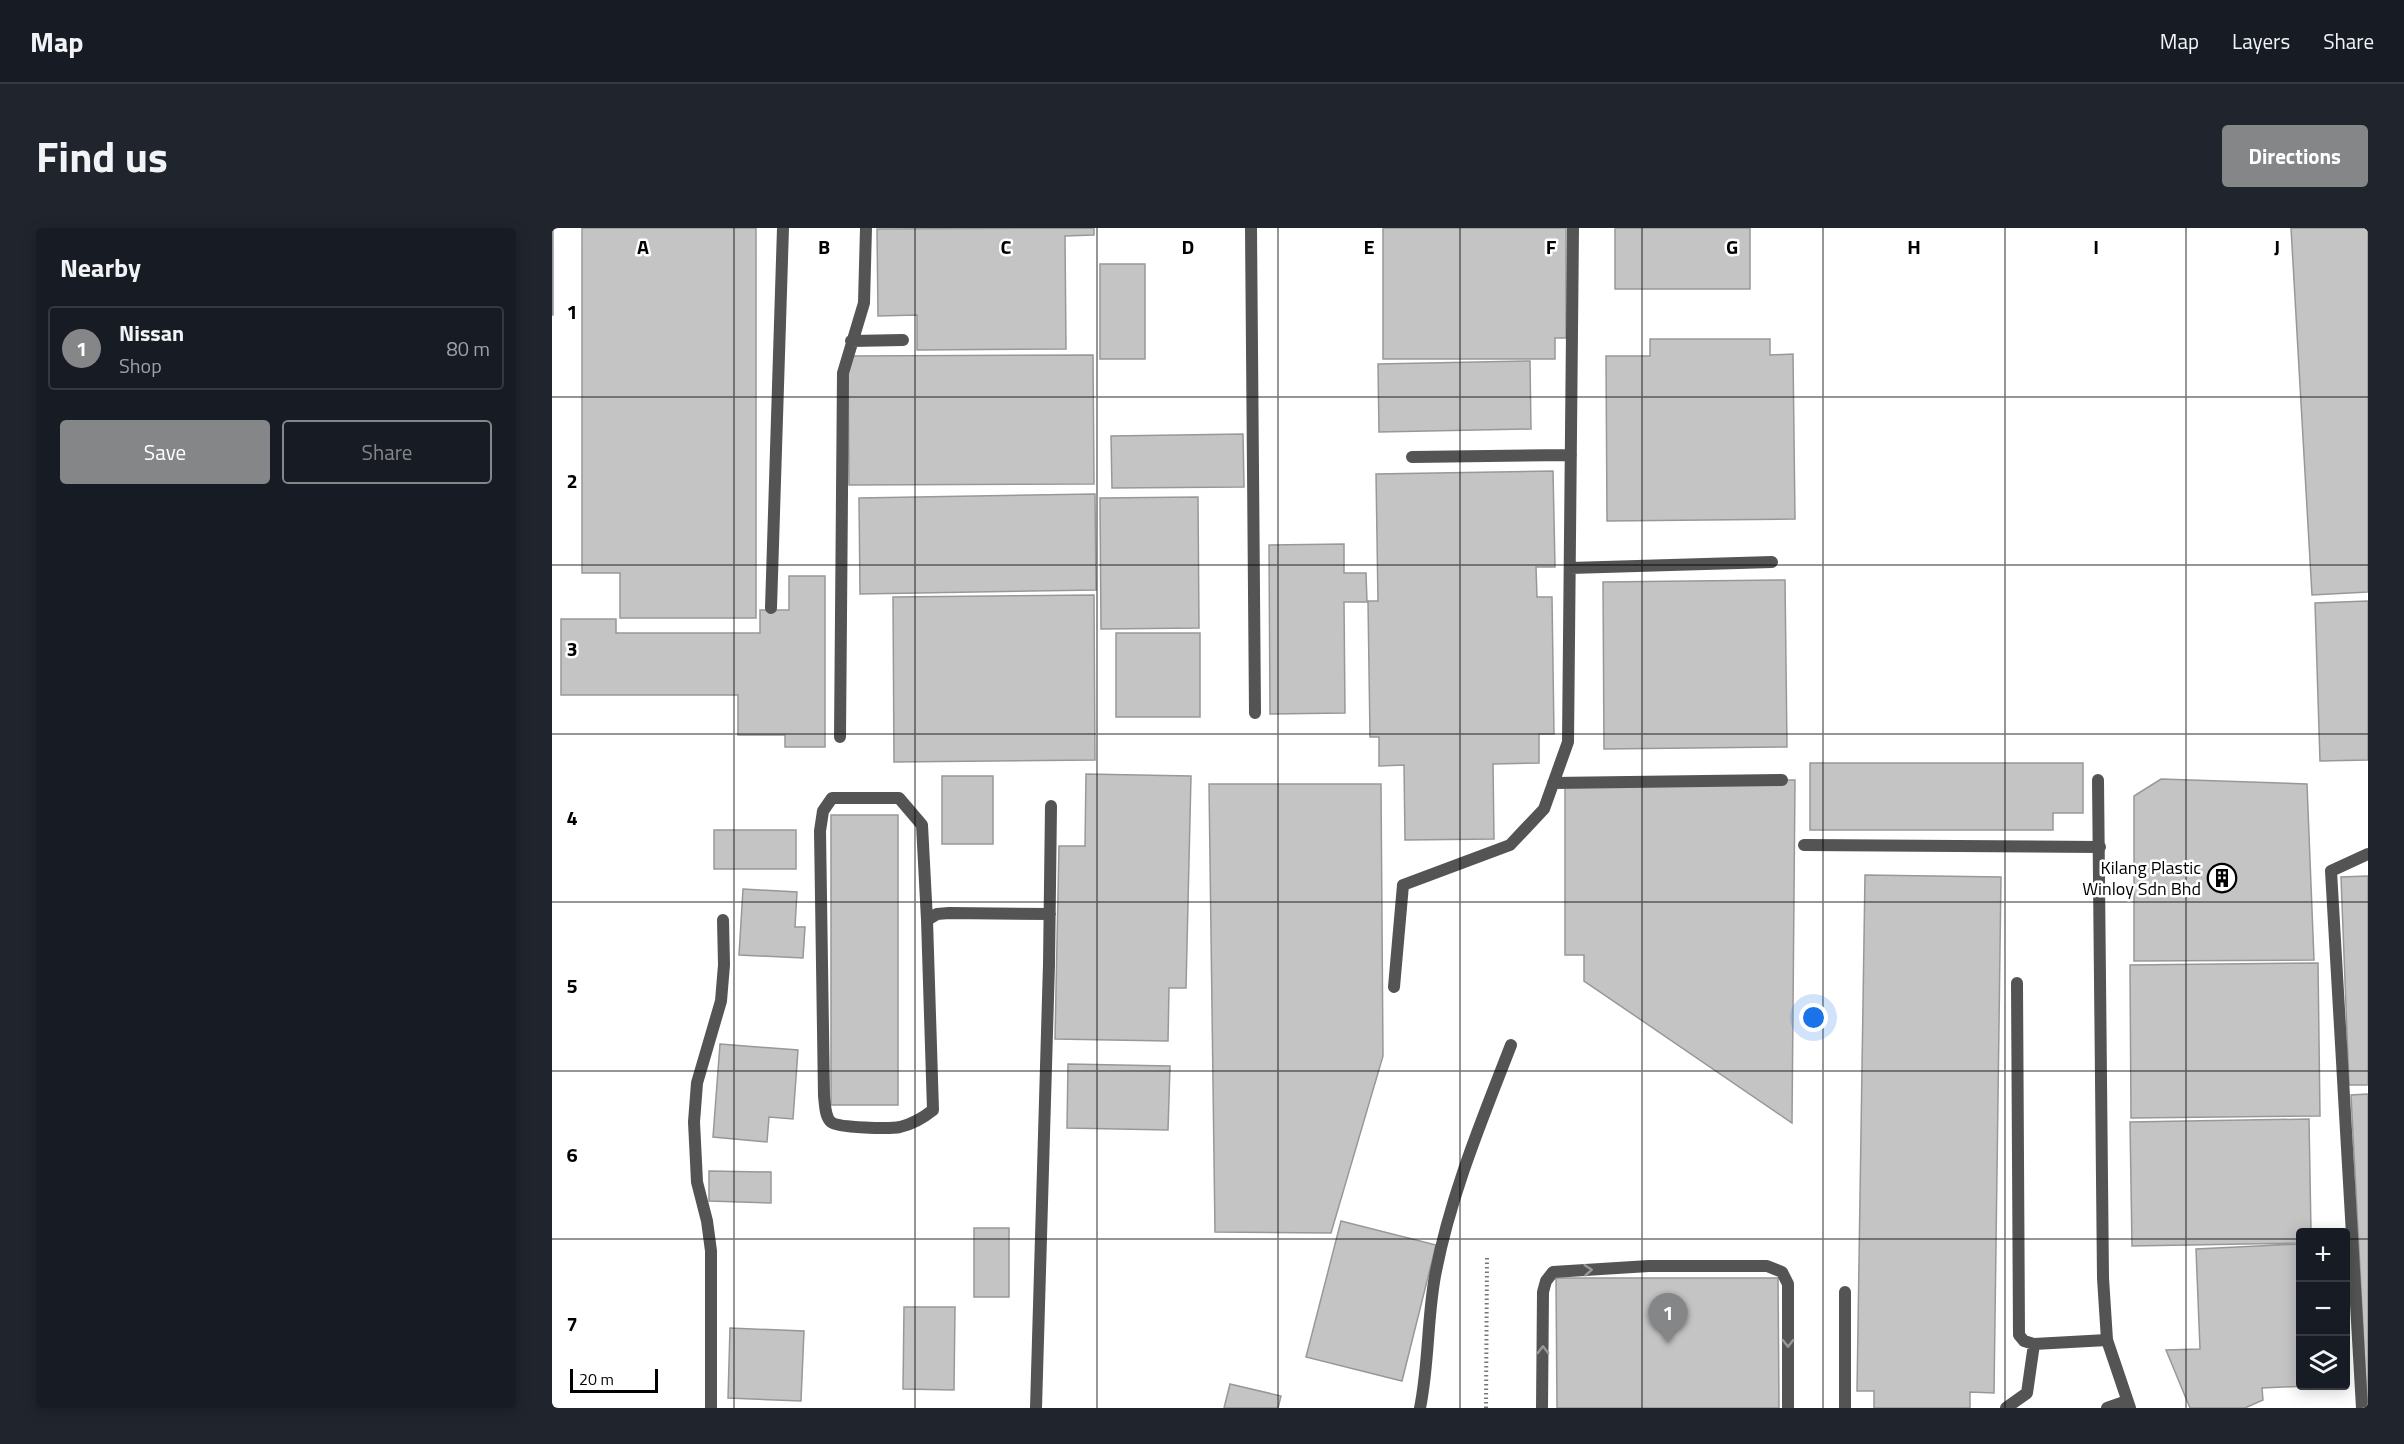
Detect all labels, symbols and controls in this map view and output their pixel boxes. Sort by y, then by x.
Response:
text: Map [30,20,84,63]
text: Map [2160,25,2199,57]
text: Layers [2232,25,2290,57]
text: Share [2323,25,2374,57]
text: Find us [36,124,168,188]
button: Directions [2222,125,2368,187]
text: A [637,231,649,262]
text: B [818,231,830,262]
text: C [1001,231,1012,262]
text: D [1182,231,1194,262]
text: E [1363,231,1375,262]
text: F [1546,231,1557,262]
text: G [1726,231,1738,262]
text: H [1907,231,1921,262]
text: I [2093,231,2099,262]
text: J [2274,231,2280,262]
text: Nearby [60,248,141,287]
text: 1 [566,296,578,327]
text: Nissan [119,316,184,350]
text: 1 [76,333,87,364]
text: 80 m [446,333,490,364]
text: Shop [119,350,162,381]
button: Save [60,420,270,484]
button: Share [282,420,492,484]
text: 2 [566,465,578,496]
text: 3 [566,633,578,664]
text: 4 [566,802,578,833]
place label: Kilang Plastic Winloy Sdn Bhd [2082,854,2201,902]
building icon: Kilang Plastic Winloy Sdn Bhd [2206,862,2238,894]
text: 5 [566,970,578,1001]
your location [1799,1003,1828,1032]
text: 6 [566,1139,578,1170]
map controls [2296,1228,2350,1390]
button: + [2296,1228,2350,1282]
one-way arrow [1584,1263,1593,1276]
button: − [2296,1282,2350,1336]
pin: 1 [1648,1294,1688,1343]
text: 7 [566,1308,578,1339]
button: layers [2296,1336,2350,1390]
one-way arrow [1782,1338,1794,1347]
one-way arrow [1537,1346,1549,1355]
scale bar [570,1366,658,1394]
text: 20 m [579,1367,614,1391]

